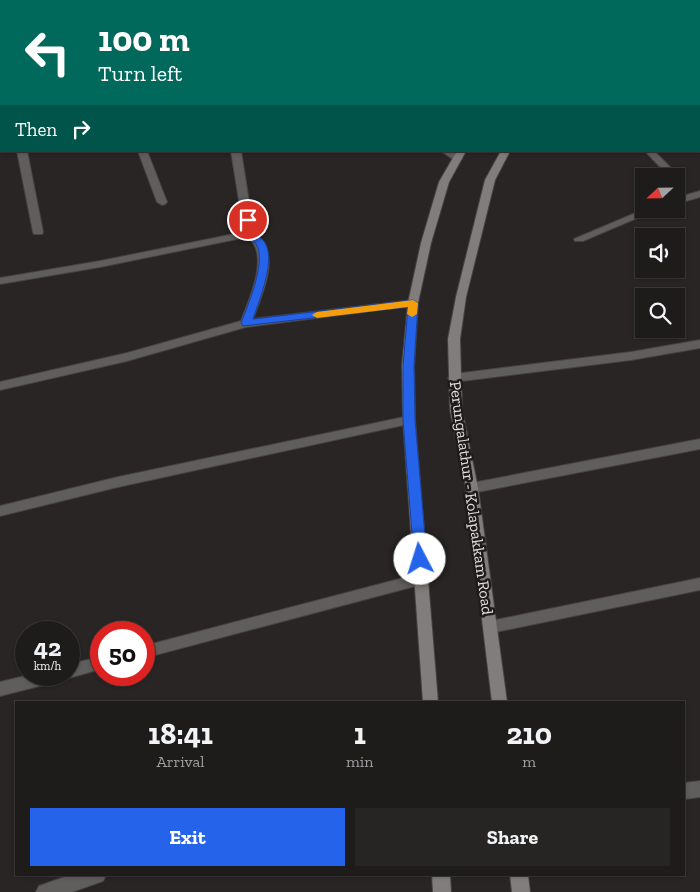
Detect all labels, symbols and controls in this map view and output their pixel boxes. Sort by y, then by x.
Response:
text: 100 m [98,18,190,60]
icon: left [15,20,80,85]
text: Turn left [98,60,182,87]
icon: right [67,115,95,143]
text: Then [15,118,57,141]
north arrow [635,168,685,218]
map controls [635,168,685,338]
pin [227,199,269,241]
icon: arrive [234,206,262,234]
button: sound [635,228,685,278]
button: search [635,288,685,338]
street label: Perungalathur - Kolapakkam Road [446,380,497,616]
position arrow [393,532,445,584]
speed limit sign: 50 [90,621,155,686]
text: 42 [34,632,61,662]
text: km/h [34,659,61,673]
text: 18:41 [148,716,213,752]
text: 1 [354,716,366,752]
text: 210 [506,716,552,752]
text: Arrival [156,752,205,771]
text: min [346,752,373,771]
text: m [522,752,536,771]
button: Exit [30,808,345,866]
button: Share [355,808,670,866]

